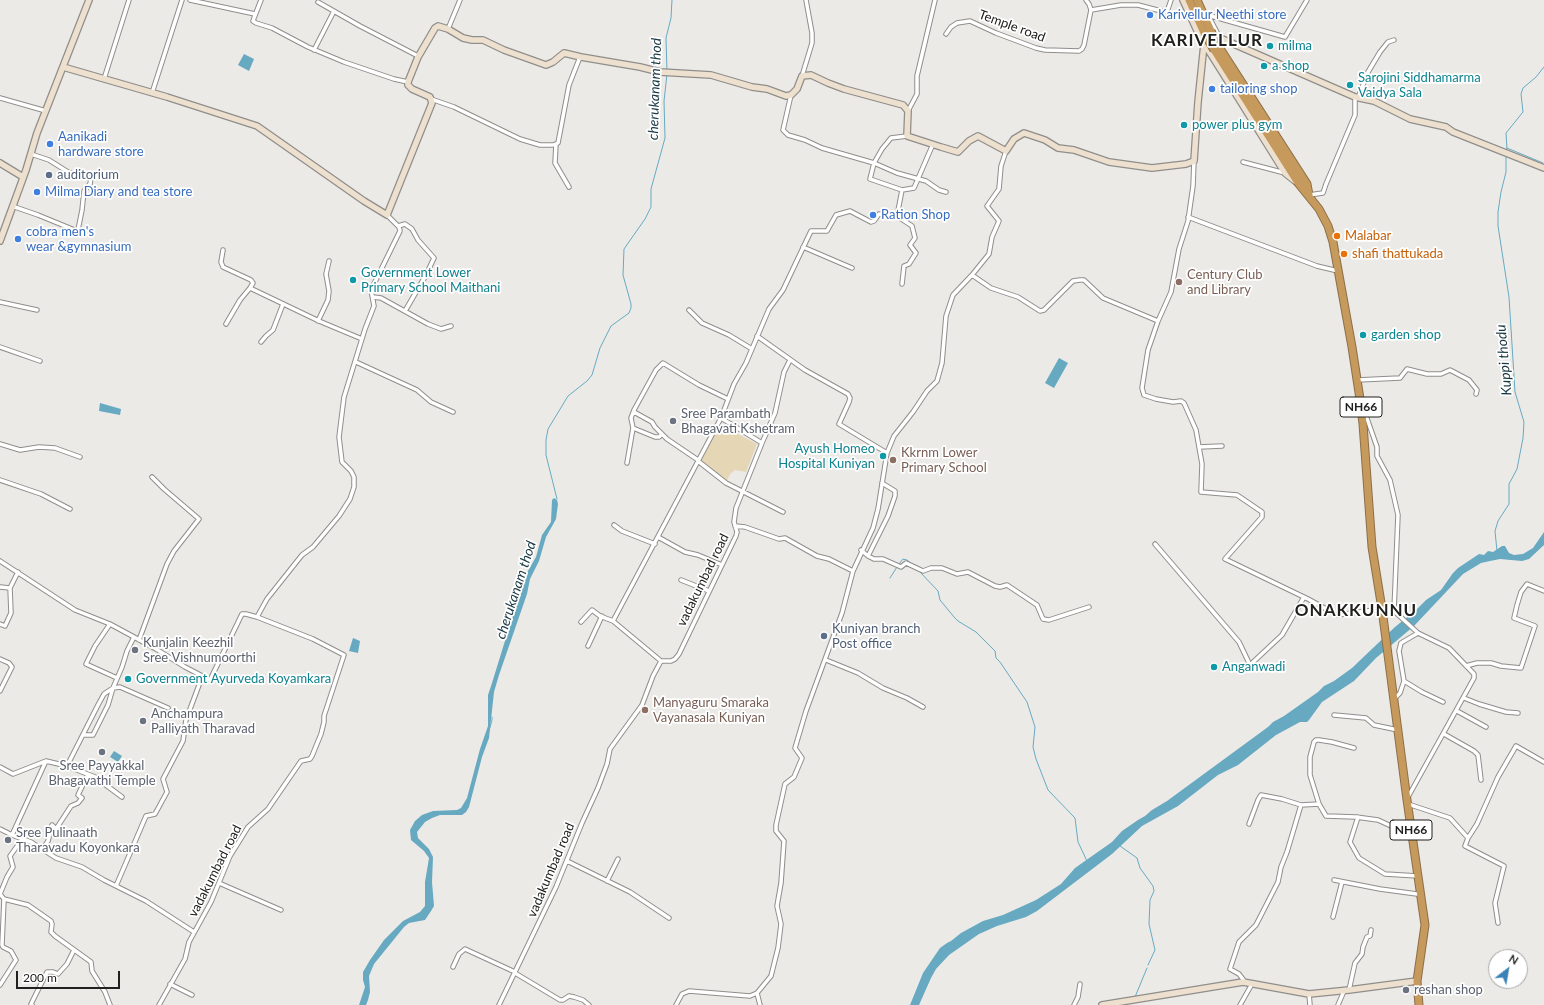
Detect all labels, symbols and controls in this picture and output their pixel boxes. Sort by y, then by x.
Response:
street label: Temple road [977,7,1047,45]
place label: Karivellur Neethi store [1158,7,1286,23]
marker: Karivellur Neethi store [1145,10,1155,20]
district label: KARIVELLUR [1151,31,1263,51]
water label: cherukanam thod [645,38,665,140]
place label: milma [1278,38,1312,54]
marker: milma [1265,41,1275,51]
place label: a shop [1272,58,1309,74]
marker: a shop [1259,61,1269,71]
place label: Sarojini Siddhamarma Vaidya Sala [1358,70,1481,101]
marker: Sarojini Siddhamarma Vaidya Sala [1345,80,1355,90]
place label: tailoring shop [1220,81,1297,97]
marker: tailoring shop [1207,84,1217,94]
place label: power plus gym [1192,117,1282,133]
marker: power plus gym [1179,120,1189,130]
place label: Aanikadi hardware store [58,129,144,160]
marker: Aanikadi hardware store [45,139,55,149]
place label: auditorium [57,167,119,183]
marker: auditorium [44,170,54,180]
place label: Milma Diary and tea store [45,184,192,200]
marker: Milma Diary and tea store [32,187,42,197]
place label: Ration Shop [881,207,950,223]
marker: Ration Shop [868,210,878,220]
place label: cobra men's wear &gymnasium [26,224,131,255]
place label: Malabar [1345,228,1391,244]
marker: Malabar [1332,231,1342,241]
marker: cobra men's wear &gymnasium [13,234,23,244]
place label: shafi thattukada [1352,246,1443,262]
marker: shafi thattukada [1339,249,1349,259]
place label: Government Lower Primary School Maithani [361,265,500,296]
place label: Century Club and Library [1187,267,1263,298]
marker: Government Lower Primary School Maithani [348,275,358,285]
marker: Century Club and Library [1174,277,1184,287]
water label: Kuppi thodu [1493,324,1515,396]
place label: garden shop [1371,327,1441,343]
marker: garden shop [1358,330,1368,340]
road number: NH66 [1340,397,1382,417]
place label: Sree Parambath Bhagavati Kshetram [681,406,795,437]
marker: Sree Parambath Bhagavati Kshetram [668,416,678,426]
place label: Ayush Homeo Hospital Kuniyan [778,441,875,472]
place label: Kkrnm Lower Primary School [901,445,987,476]
marker: Ayush Homeo Hospital Kuniyan [878,451,888,461]
marker: Kkrnm Lower Primary School [888,455,898,465]
street label: vadakumbad road [674,531,732,629]
water label: cherukanam thod [492,539,540,641]
district label: ONAKKUNNU [1295,601,1417,621]
place label: Kuniyan branch Post office [832,621,921,652]
marker: Kuniyan branch Post office [819,631,829,641]
place label: Kunjalin Keezhil Sree Vishnumoorthi [143,635,256,666]
marker: Kunjalin Keezhil Sree Vishnumoorthi [130,645,140,655]
place label: Anganwadi [1222,659,1285,675]
marker: Anganwadi [1209,662,1219,672]
place label: Government Ayurveda Koyamkara [136,671,331,687]
marker: Government Ayurveda Koyamkara [123,674,133,684]
place label: Manyaguru Smaraka Vayanasala Kuniyan [653,695,769,726]
marker: Manyaguru Smaraka Vayanasala Kuniyan [640,705,650,715]
place label: Anchampura Palliyath Tharavad [151,706,255,737]
marker: Anchampura Palliyath Tharavad [138,716,148,726]
marker: Sree Payyakkal Bhagavathi Temple [97,747,107,757]
place label: Sree Payyakkal Bhagavathi Temple [48,758,156,789]
street label: vadakumbad road [524,820,578,920]
road number: NH66 [1390,820,1432,840]
street label: vadakumbad road [185,822,245,920]
place label: Sree Pulinaath Tharavadu Koyonkara [16,825,140,856]
marker: Sree Pulinaath Tharavadu Koyonkara [3,835,13,845]
north arrow [1488,949,1528,989]
text: N [1507,951,1521,967]
scale bar [18,963,122,989]
text: 200 m [23,970,57,985]
place label: reshan shop [1414,982,1483,998]
marker: reshan shop [1401,985,1411,995]

